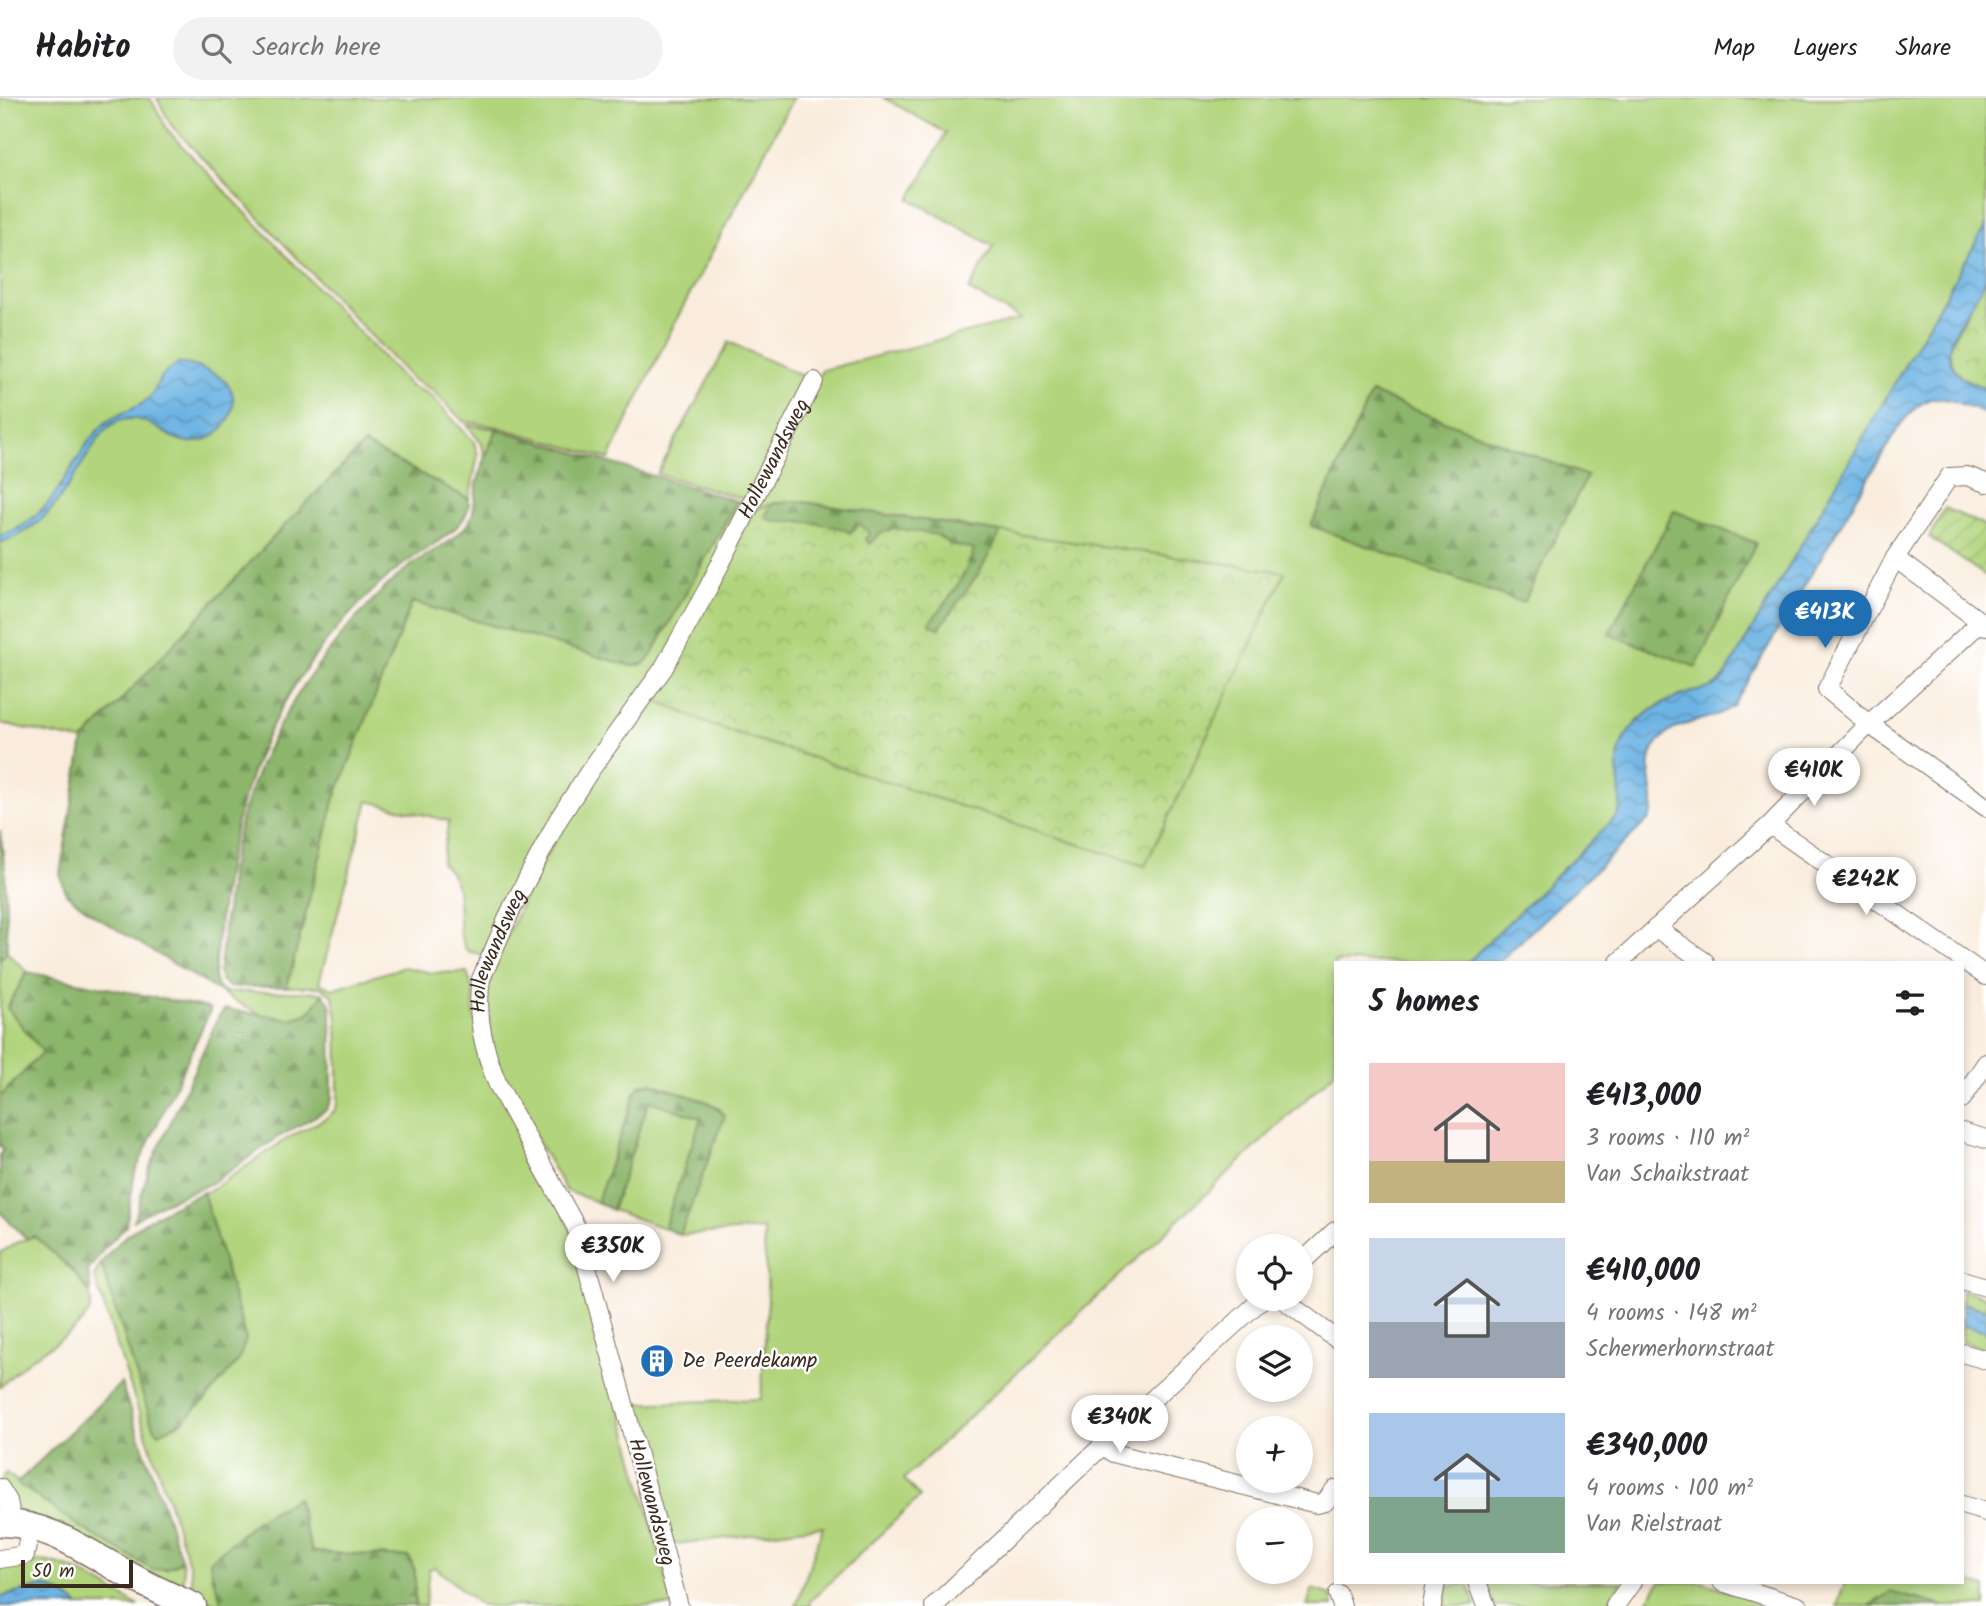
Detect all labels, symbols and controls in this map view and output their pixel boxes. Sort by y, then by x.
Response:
search box [173,17,663,80]
text: Habito [35,22,131,75]
text: Search here [253,27,381,69]
icon: search [197,29,235,67]
text: Map [1713,29,1755,68]
text: Layers [1793,29,1857,68]
text: Share [1895,29,1951,68]
street label: Hollewandsweg [729,393,819,525]
pin: €413K [1776,590,1874,650]
text: €413K [1795,595,1855,631]
pin: €410K [1765,748,1863,808]
text: €410K [1784,753,1844,789]
pin: €242K [1817,858,1915,917]
text: €242K [1832,862,1900,898]
street label: Hollewandsweg [462,883,536,1014]
text: 5 homes [1369,979,1480,1027]
icon: filters [1891,984,1929,1022]
text: €413,000 [1586,1073,1701,1121]
icon: home [1425,1091,1509,1175]
text: 3 rooms · 110 m² [1586,1121,1749,1157]
text: Van Schaikstraat [1586,1157,1749,1193]
pin: €350K [564,1224,662,1284]
text: €350K [581,1229,645,1265]
map controls [1236,1234,1313,1584]
button: locate [1236,1234,1313,1311]
text: €410,000 [1586,1248,1700,1296]
icon: home [1425,1266,1509,1350]
text: 4 rooms · 148 m² [1586,1296,1757,1332]
button: layers [1236,1325,1313,1402]
text: Schermerhornstraat [1586,1332,1774,1368]
building icon: De Peerdekamp [638,1342,676,1380]
place label: De Peerdekamp [682,1345,817,1378]
pin: €340K [1071,1396,1169,1455]
text: €340K [1087,1400,1153,1436]
button: + [1236,1416,1313,1493]
text: €340,000 [1586,1423,1707,1471]
street label: Hollewandsweg [618,1434,684,1570]
icon: home [1425,1441,1509,1525]
text: 4 rooms · 100 m² [1586,1471,1753,1507]
button: − [1236,1507,1313,1584]
text: Van Rielstraat [1586,1507,1722,1543]
scale bar [21,1557,133,1589]
text: 50 m [32,1557,74,1587]

